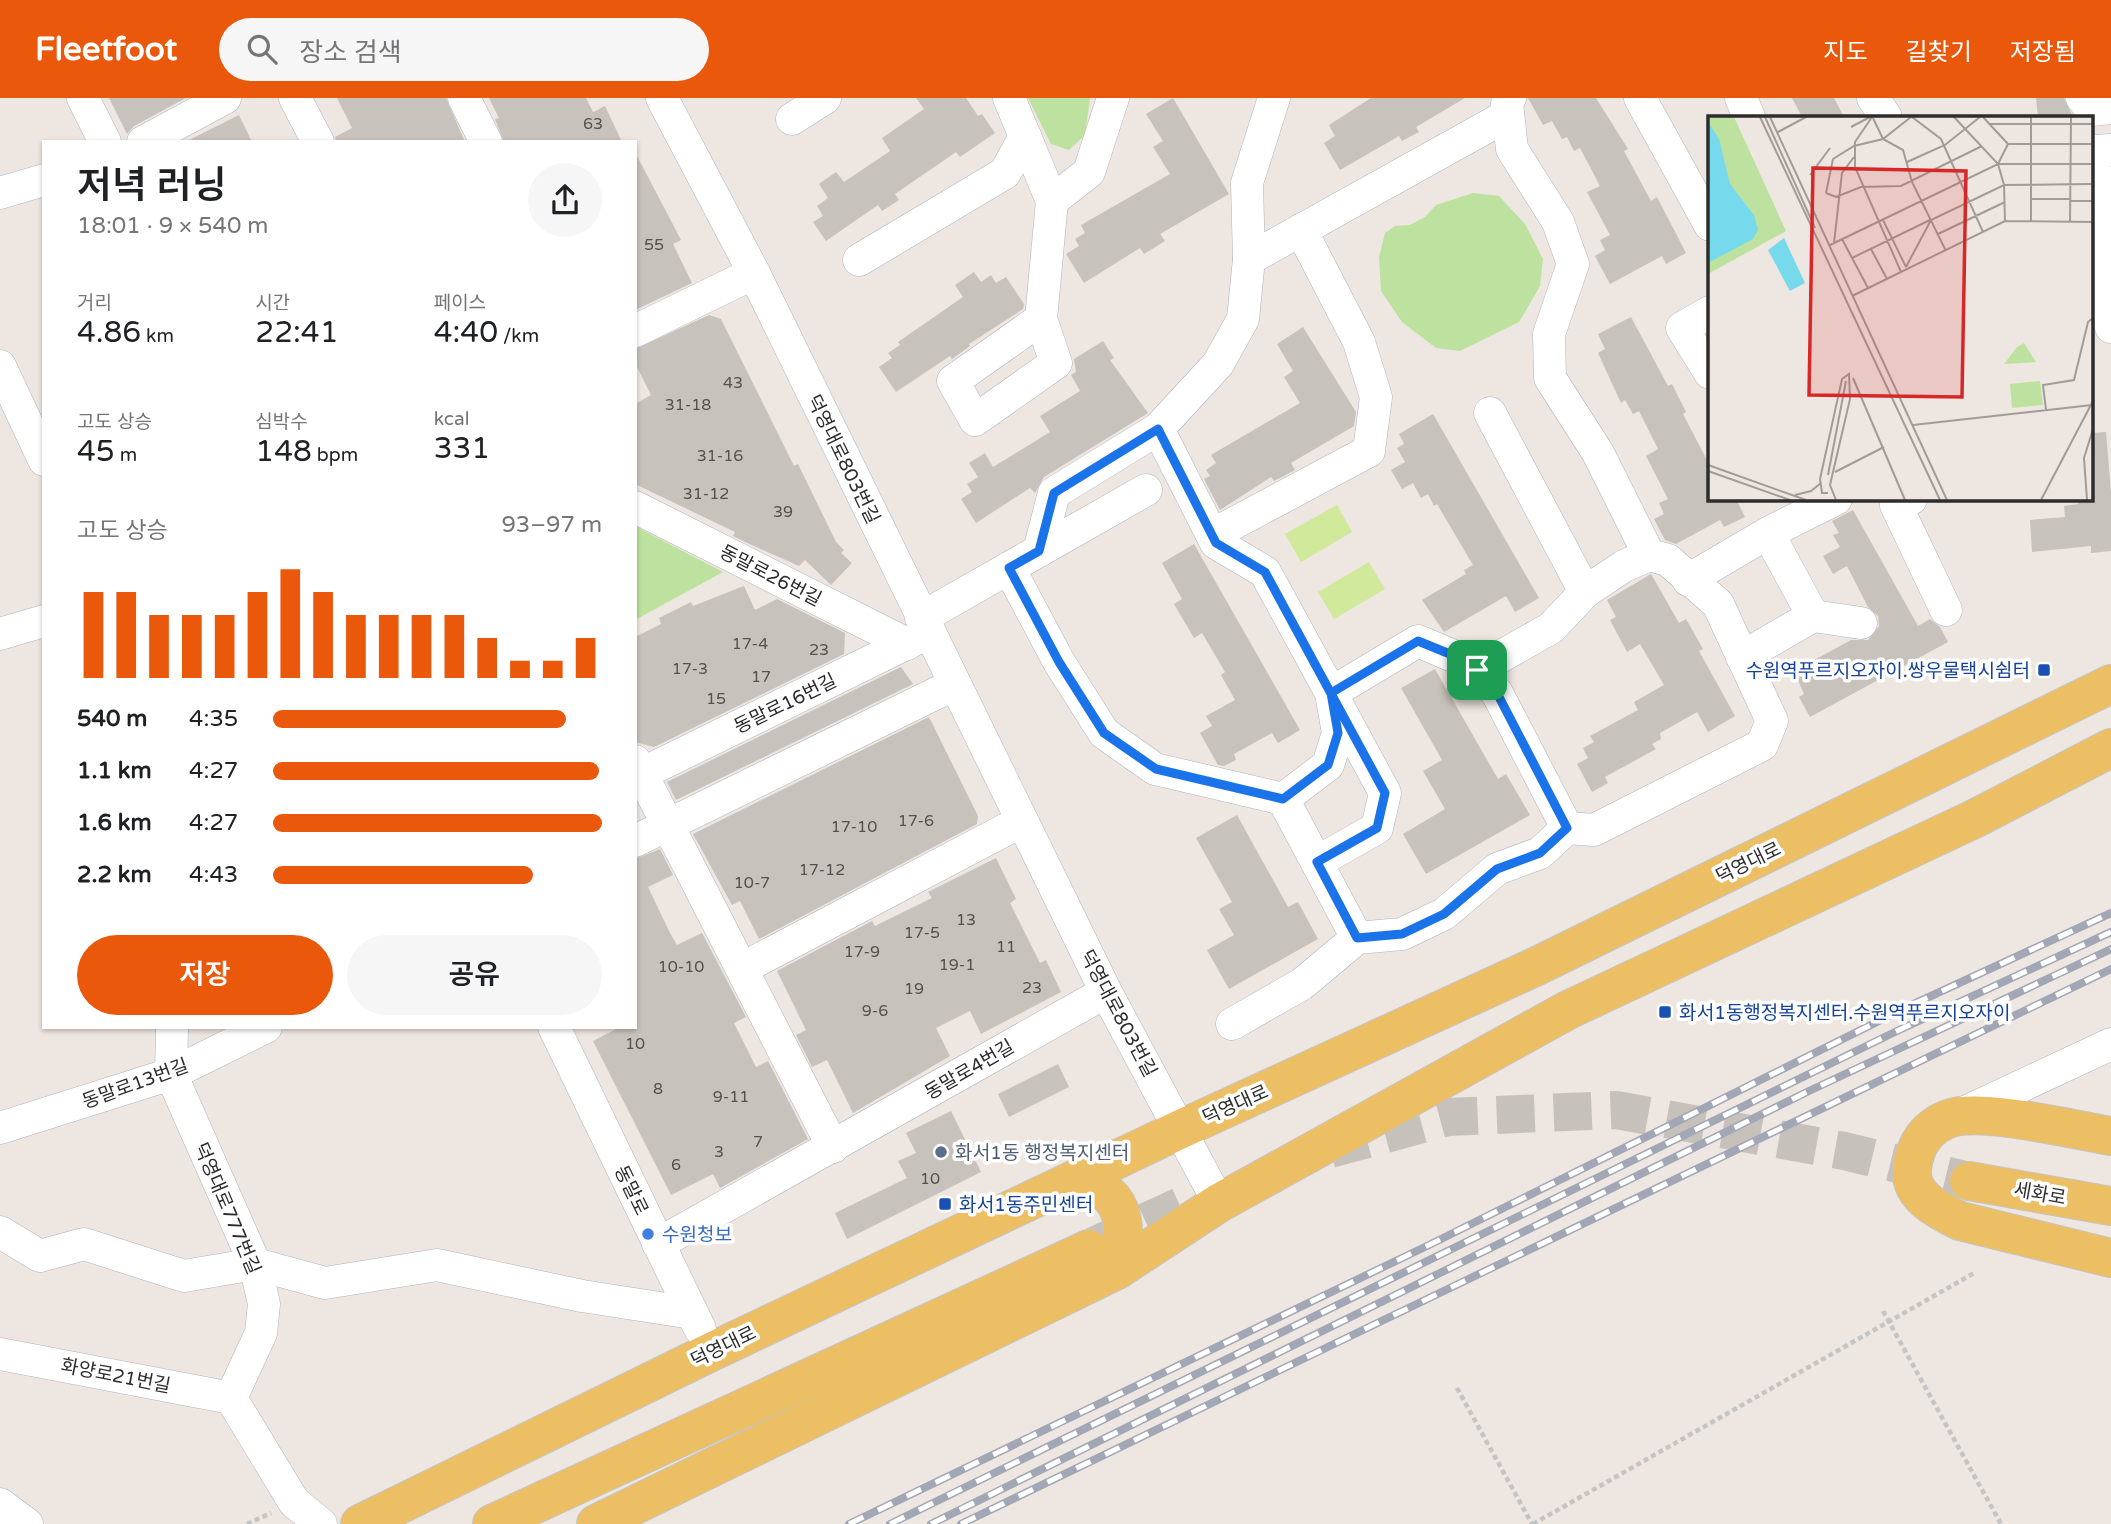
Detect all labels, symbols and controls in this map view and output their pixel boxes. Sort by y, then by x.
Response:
search box [219,18,709,81]
text: Fleetfoot [35,30,177,69]
icon: search [243,30,281,68]
text: 장소 검색 [299,37,402,68]
text: 지도 [1823,38,1868,67]
text: 길찾기 [1906,38,1972,67]
text: 저장됨 [2010,38,2076,67]
house number: 63 [583,114,603,134]
inset map [1708,116,2094,500]
text: 저녁 러닝 [77,163,227,209]
button: share [528,163,602,237]
text: 18:01 · 9 × 540 m [77,212,268,240]
house number: 55 [644,235,664,255]
text: 거리 [77,292,112,314]
text: 시간 [255,292,290,314]
text: 페이스 [434,292,486,314]
text: 4.86 [77,314,141,351]
text: 22:41 [255,314,339,351]
text: 4:40 [434,314,498,351]
text: km [141,325,174,347]
text: /km [498,325,539,347]
house number: 43 [723,373,743,393]
street label: 덕영대로803번길 [802,391,884,527]
house number: 31-18 [665,395,711,415]
text: kcal [434,408,469,430]
text: 고도 상승 [77,411,152,433]
text: 심박수 [255,411,308,433]
text: 331 [434,430,490,467]
text: 45 [77,433,115,470]
text: 148 [255,433,312,470]
text: m [115,444,137,466]
text: bpm [312,444,358,466]
house number: 31-16 [697,446,743,466]
house number: 31-12 [683,484,729,504]
house number: 39 [773,502,793,522]
text: 93–97 m [501,511,602,539]
text: 고도 상승 [77,517,168,545]
street label: 동말로26번길 [716,541,825,611]
house number: 17-4 [732,634,768,654]
house number: 23 [809,640,829,660]
pin [1447,640,1507,700]
icon: arrive [1458,651,1496,689]
house number: 17-3 [672,659,708,679]
place label: 수원역푸르지오자이.쌍우물택시쉼터 [1745,660,2030,682]
marker: 수원역푸르지오자이.쌍우물택시쉼터 [2036,662,2052,678]
house number: 17 [751,667,771,687]
street label: 동말로16번길 [731,670,840,738]
house number: 15 [706,689,726,709]
text: 540 m [77,705,147,733]
text: 4:35 [189,705,238,733]
text: 1.1 km [77,757,152,785]
text: 4:27 [189,757,238,785]
text: 1.6 km [77,809,152,837]
text: 4:27 [189,809,238,837]
house number: 17-6 [898,811,934,831]
house number: 17-10 [831,817,877,837]
street label: 덕영대로 [1712,838,1785,888]
house number: 17-12 [799,860,845,880]
text: 2.2 km [77,861,152,889]
text: 4:43 [189,861,238,889]
house number: 10-7 [734,873,770,893]
house number: 13 [956,910,976,930]
house number: 17-5 [904,923,940,943]
button: 저장 [77,935,333,1015]
button: 공유 [347,935,602,1015]
house number: 11 [996,937,1016,957]
house number: 17-9 [844,942,880,962]
street label: 덕영대로803번길 [1075,946,1161,1081]
house number: 19-1 [939,955,975,975]
house number: 10-10 [658,957,704,977]
house number: 23 [1022,978,1042,998]
house number: 19 [904,979,924,999]
house number: 9-6 [862,1001,888,1021]
place label: 화서1동행정복지센터.수원역푸르지오자이 [1679,1002,2011,1024]
marker: 화서1동행정복지센터.수원역푸르지오자이 [1657,1004,1673,1020]
house number: 10 [625,1034,645,1054]
street label: 동말로4번길 [921,1036,1018,1104]
street label: 동말로13번길 [79,1055,191,1113]
house number: 8 [653,1079,663,1099]
street label: 덕영대로 [1199,1081,1272,1129]
house number: 9-11 [713,1087,749,1107]
house number: 7 [753,1132,763,1152]
street label: 덕영대로777번길 [189,1139,265,1277]
house number: 3 [714,1142,724,1162]
place label: 화서1동 행정복지센터 [955,1142,1129,1164]
marker: 화서1동 행정복지센터 [933,1144,949,1160]
house number: 6 [671,1155,681,1175]
street label: 동말로 [610,1162,652,1219]
house number: 10 [920,1169,940,1189]
street label: 세화로 [2012,1179,2068,1209]
place label: 화서1동주민센터 [959,1194,1093,1216]
marker: 화서1동주민센터 [937,1196,953,1212]
place label: 수원청보 [662,1224,732,1246]
marker: 수원청보 [640,1226,656,1242]
street label: 덕영대로 [687,1322,760,1372]
street label: 화양로21번길 [59,1355,173,1397]

